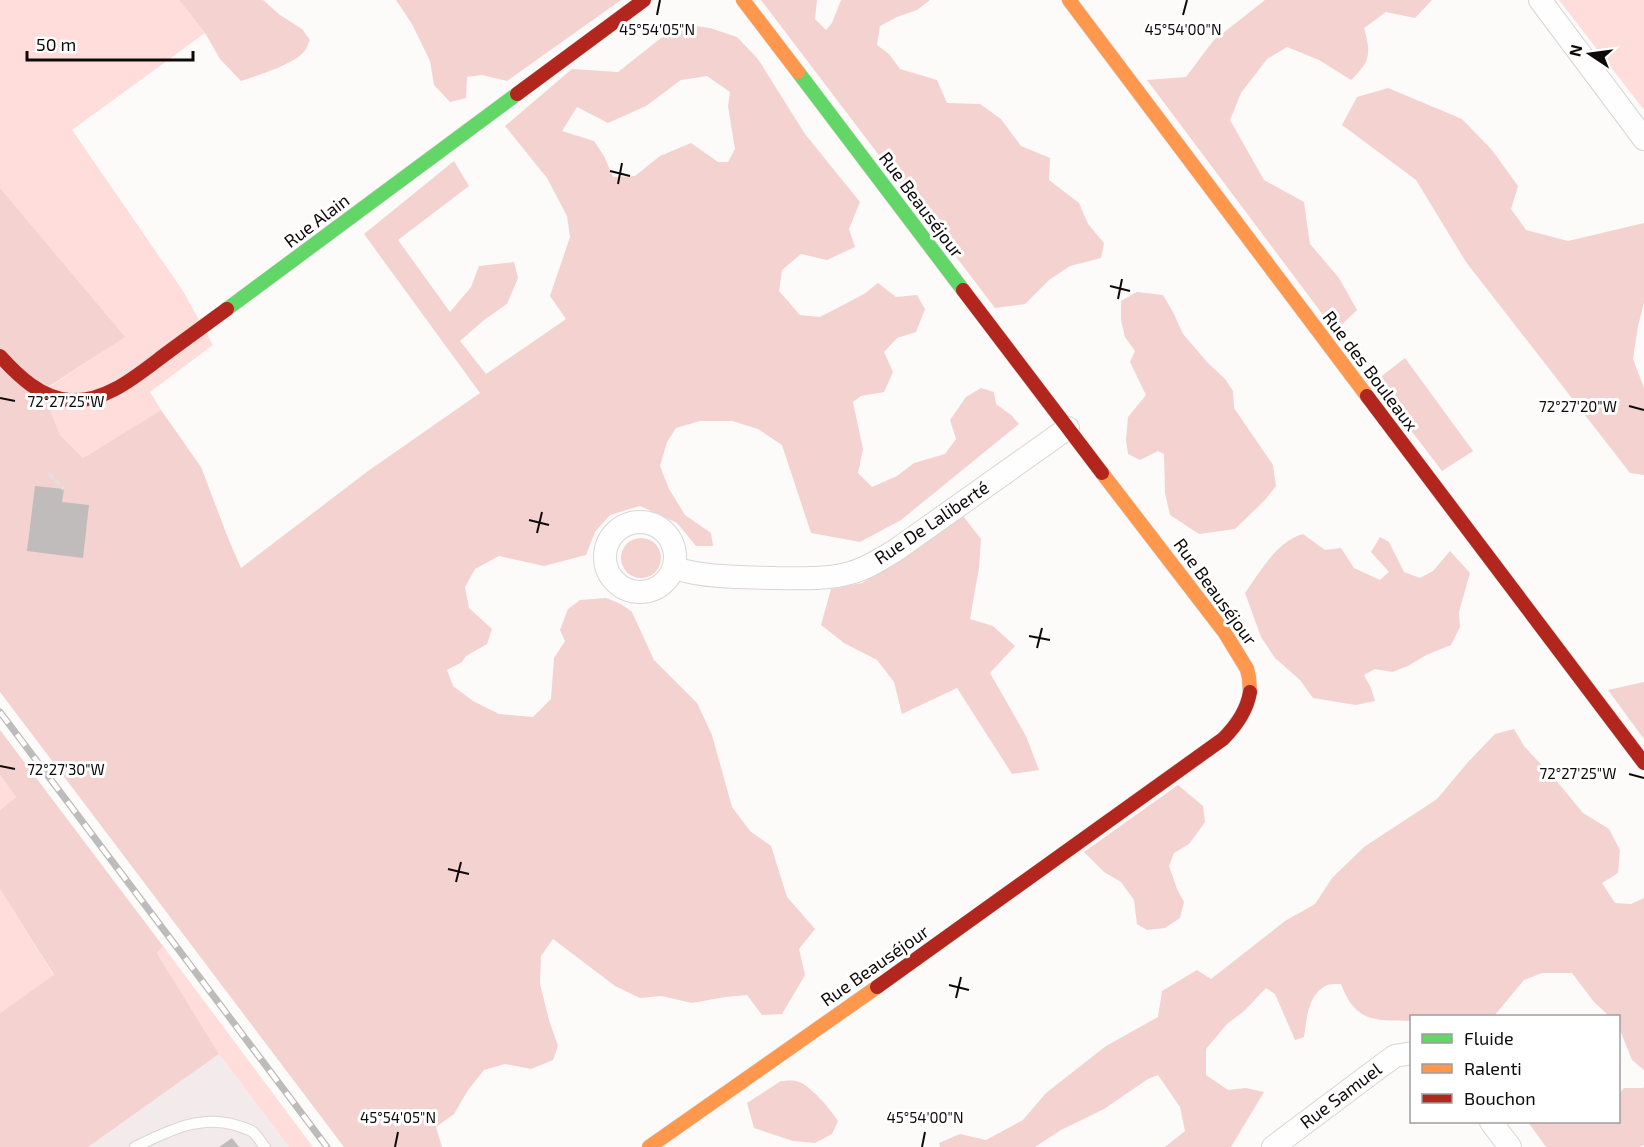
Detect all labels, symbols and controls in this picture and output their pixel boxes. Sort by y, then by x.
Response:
text: 45°54'05"N [619,20,695,38]
text: 45°54'00"N [1144,20,1222,38]
scale bar [27,24,194,62]
north arrow [1560,24,1620,84]
text: 50 m [36,33,76,55]
text: N [1564,43,1585,58]
street label: Rue Beauséjour [875,147,969,262]
street label: Rue Alain [279,189,353,252]
street label: Rue des Bouleaux [1319,306,1423,435]
text: 72°27'25"W [28,392,104,410]
text: 72°27'20"W [1539,397,1617,415]
street label: Rue De Laliberté [870,476,993,569]
street label: Rue Beauséjour [1170,534,1262,649]
text: 72°27'30"W [27,760,105,778]
text: 72°27'25"W [1540,764,1616,782]
street label: Rue Beauséjour [816,920,933,1011]
legend [1410,1015,1620,1123]
text: Fluide [1464,1027,1514,1049]
street label: Rue Samuel [1295,1057,1386,1133]
text: Ralenti [1464,1057,1522,1079]
text: Bouchon [1464,1087,1536,1109]
text: 45°54'05"N [360,1108,436,1126]
text: 45°54'00"N [886,1108,964,1126]

